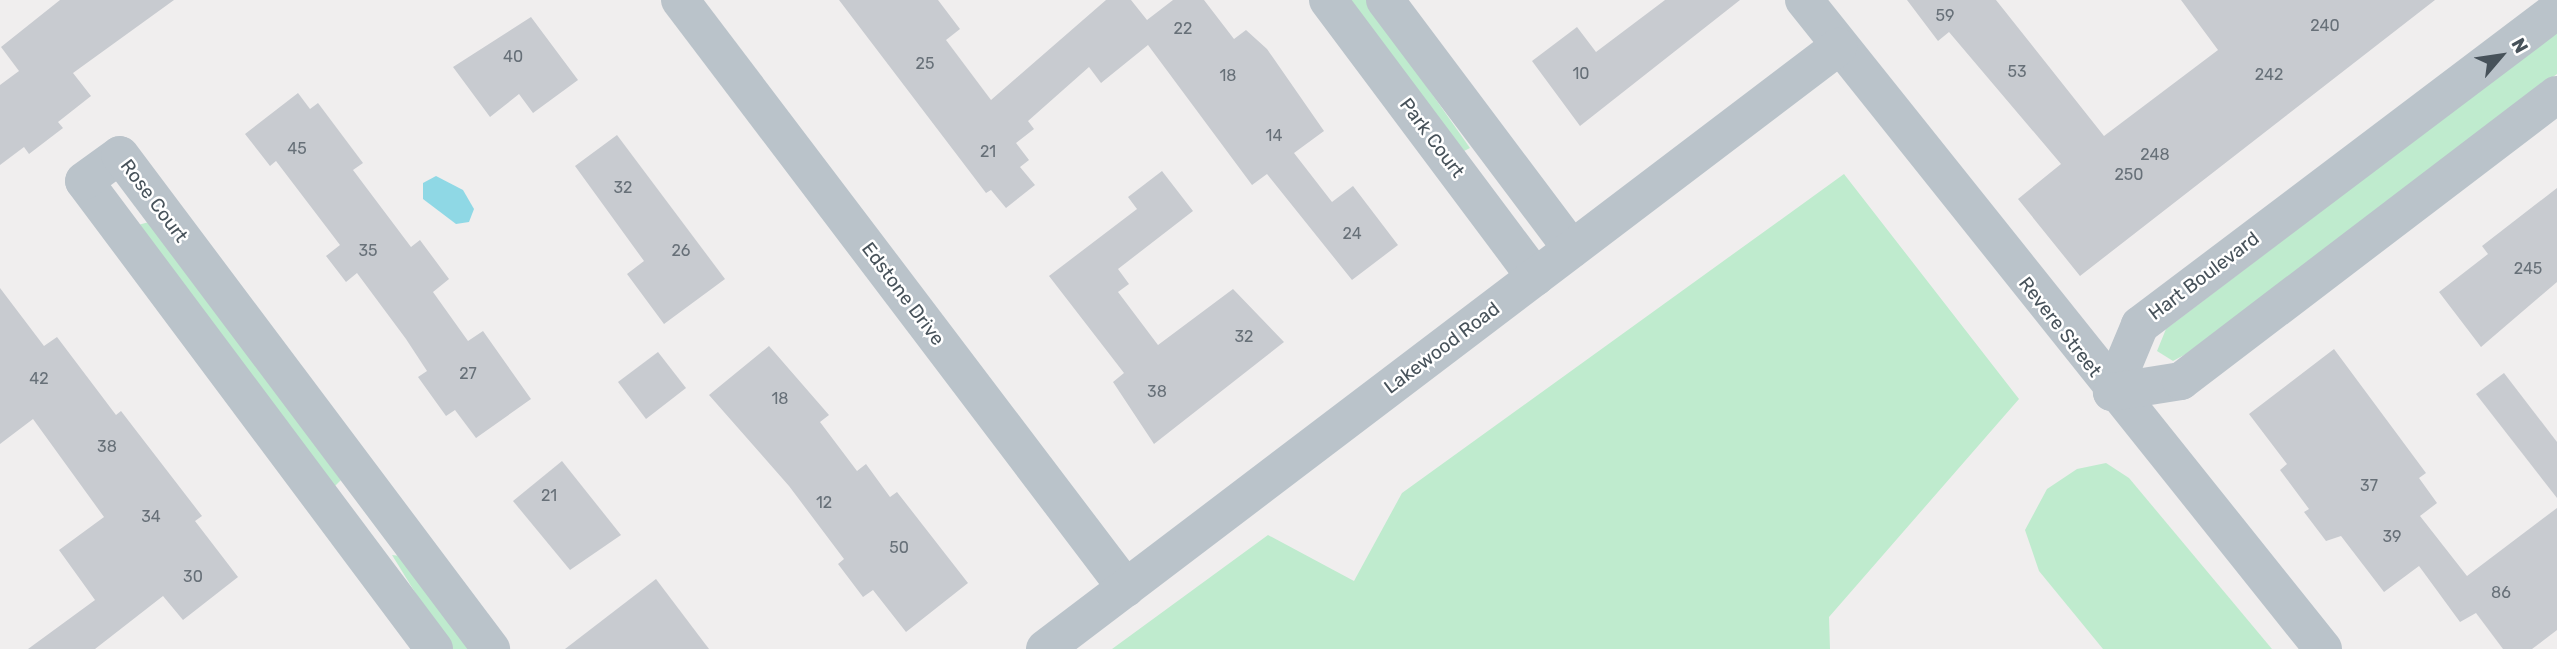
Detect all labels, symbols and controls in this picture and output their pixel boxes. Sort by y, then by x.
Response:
house number: 59 [1936,6,1954,26]
house number: 240 [2310,16,2340,36]
house number: 22 [1174,19,1192,39]
north arrow [2466,21,2536,91]
text: N [2506,34,2533,57]
house number: 40 [503,47,523,67]
house number: 25 [916,54,934,74]
house number: 53 [2007,62,2027,82]
house number: 10 [1572,64,1590,84]
house number: 242 [2255,65,2283,85]
house number: 18 [1219,66,1237,86]
street label: Park Court [1395,94,1469,182]
house number: 14 [1266,126,1282,146]
house number: 45 [287,139,307,159]
house number: 21 [980,142,996,162]
house number: 248 [2140,145,2170,165]
street label: Rose Court [115,155,193,247]
house number: 250 [2114,165,2144,185]
house number: 32 [613,178,633,198]
house number: 24 [1342,224,1362,244]
street label: Hart Boulevard [2144,227,2264,325]
street label: Edstone Drive [857,238,949,350]
house number: 35 [358,241,378,261]
house number: 26 [671,241,691,261]
house number: 245 [2514,259,2542,279]
street label: Revere Street [2014,272,2106,382]
street label: Lakewood Road [1380,297,1504,399]
house number: 32 [1234,327,1254,347]
house number: 27 [459,364,477,384]
house number: 42 [29,369,49,389]
house number: 38 [1147,382,1167,402]
house number: 18 [771,389,789,409]
house number: 38 [97,437,117,457]
house number: 37 [2360,476,2378,496]
house number: 21 [541,486,557,506]
house number: 12 [816,493,832,513]
house number: 34 [141,507,161,527]
house number: 39 [2382,527,2402,547]
house number: 50 [889,538,909,558]
house number: 30 [183,567,203,587]
house number: 86 [2491,583,2511,603]

